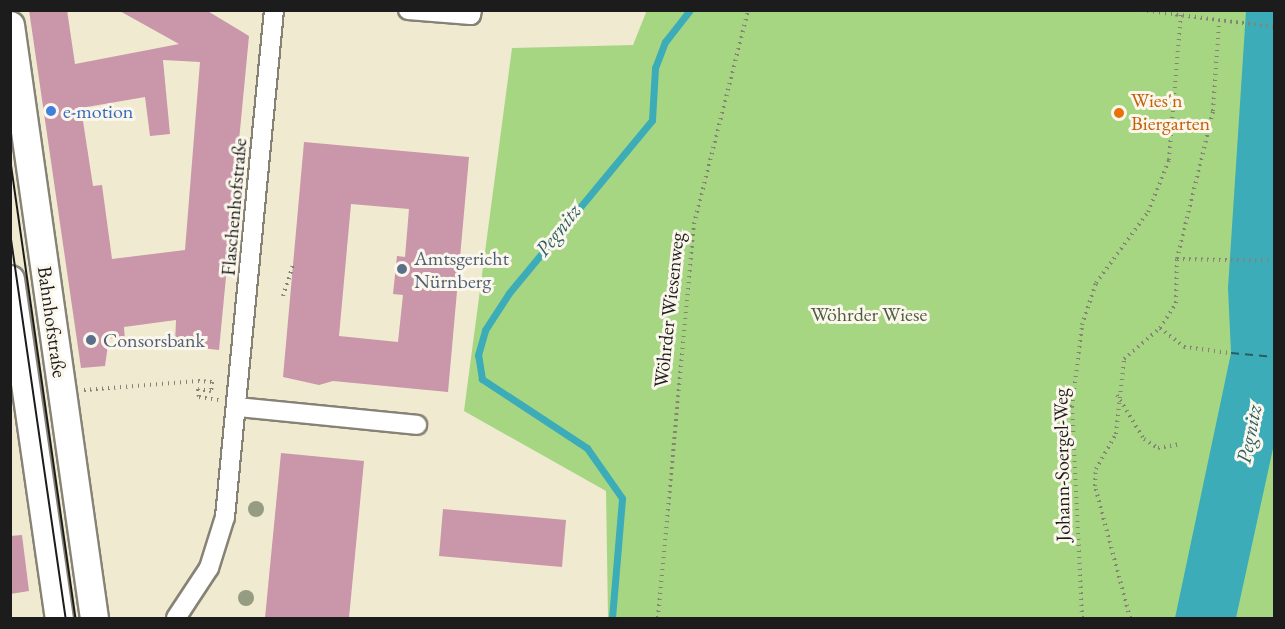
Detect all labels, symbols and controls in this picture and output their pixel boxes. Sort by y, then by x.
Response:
place label: Wies'n Biergarten [1131,89,1210,136]
place label: e-motion [63,99,133,123]
marker: e-motion [44,104,58,118]
marker: Wies'n Biergarten [1112,106,1126,120]
street label: Flaschenhofstraße [216,137,252,277]
water label: Pegnitz [530,199,586,261]
street label: Wöhrder Wiesenweg [649,231,689,389]
place label: Amtsgericht Nürnberg [414,246,509,293]
marker: Amtsgericht Nürnberg [395,262,409,276]
street label: Bahnhofstraße [32,265,72,379]
park label: Wöhrder Wiese [811,302,927,326]
place label: Consorsbank [103,328,205,352]
marker: Consorsbank [84,333,98,347]
street label: Johann-Soergel-Weg [1049,388,1075,542]
water label: Pegnitz [1231,402,1267,466]

